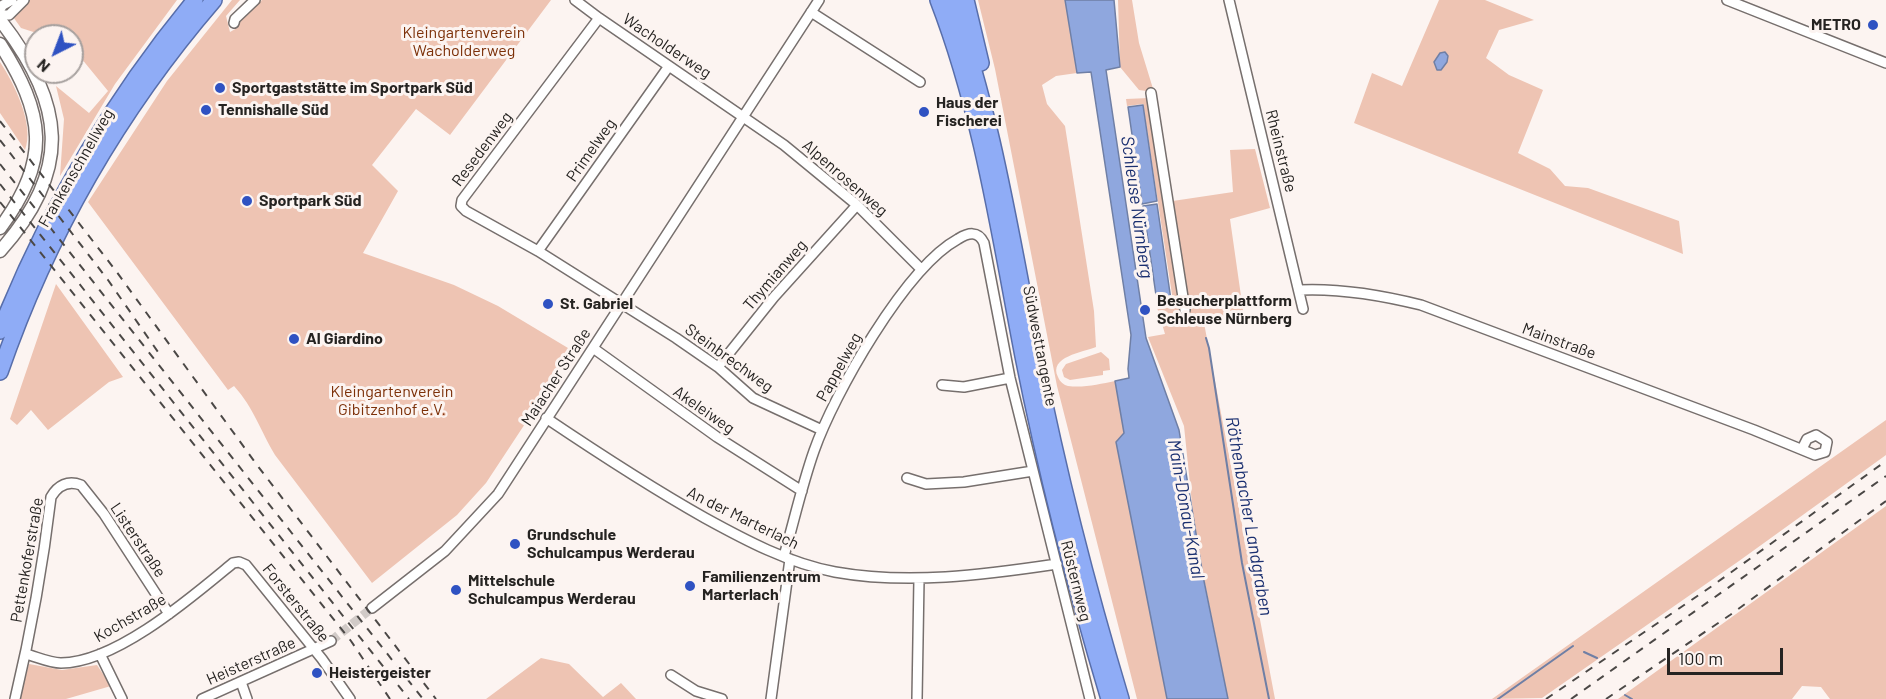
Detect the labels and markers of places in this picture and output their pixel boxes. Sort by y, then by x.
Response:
place label: METRO [1811,15,1861,35]
marker: METRO [1866,18,1880,32]
place label: Sportgaststätte im Sportpark Süd [232,78,473,98]
marker: Sportgaststätte im Sportpark Süd [213,81,227,95]
place label: Haus der Fischerei [936,93,1002,131]
place label: Tennishalle Süd [218,100,329,120]
marker: Tennishalle Süd [199,103,213,117]
marker: Haus der Fischerei [917,105,931,119]
place label: Sportpark Süd [259,191,361,211]
marker: Sportpark Süd [240,194,254,208]
place label: Besucherplattform Schleuse Nürnberg [1157,291,1292,329]
place label: St. Gabriel [560,294,633,314]
marker: St. Gabriel [541,297,555,311]
marker: Besucherplattform Schleuse Nürnberg [1138,303,1152,317]
place label: Al Giardino [306,329,383,349]
marker: Al Giardino [287,332,301,346]
place label: Grundschule Schulcampus Werderau [527,525,695,563]
marker: Grundschule Schulcampus Werderau [508,537,522,551]
place label: Familienzentrum Marterlach [702,567,821,605]
place label: Mittelschule Schulcampus Werderau [468,571,636,609]
marker: Familienzentrum Marterlach [683,579,697,593]
marker: Mittelschule Schulcampus Werderau [449,583,463,597]
place label: Heistergeister [329,663,431,683]
marker: Heistergeister [310,666,324,680]

